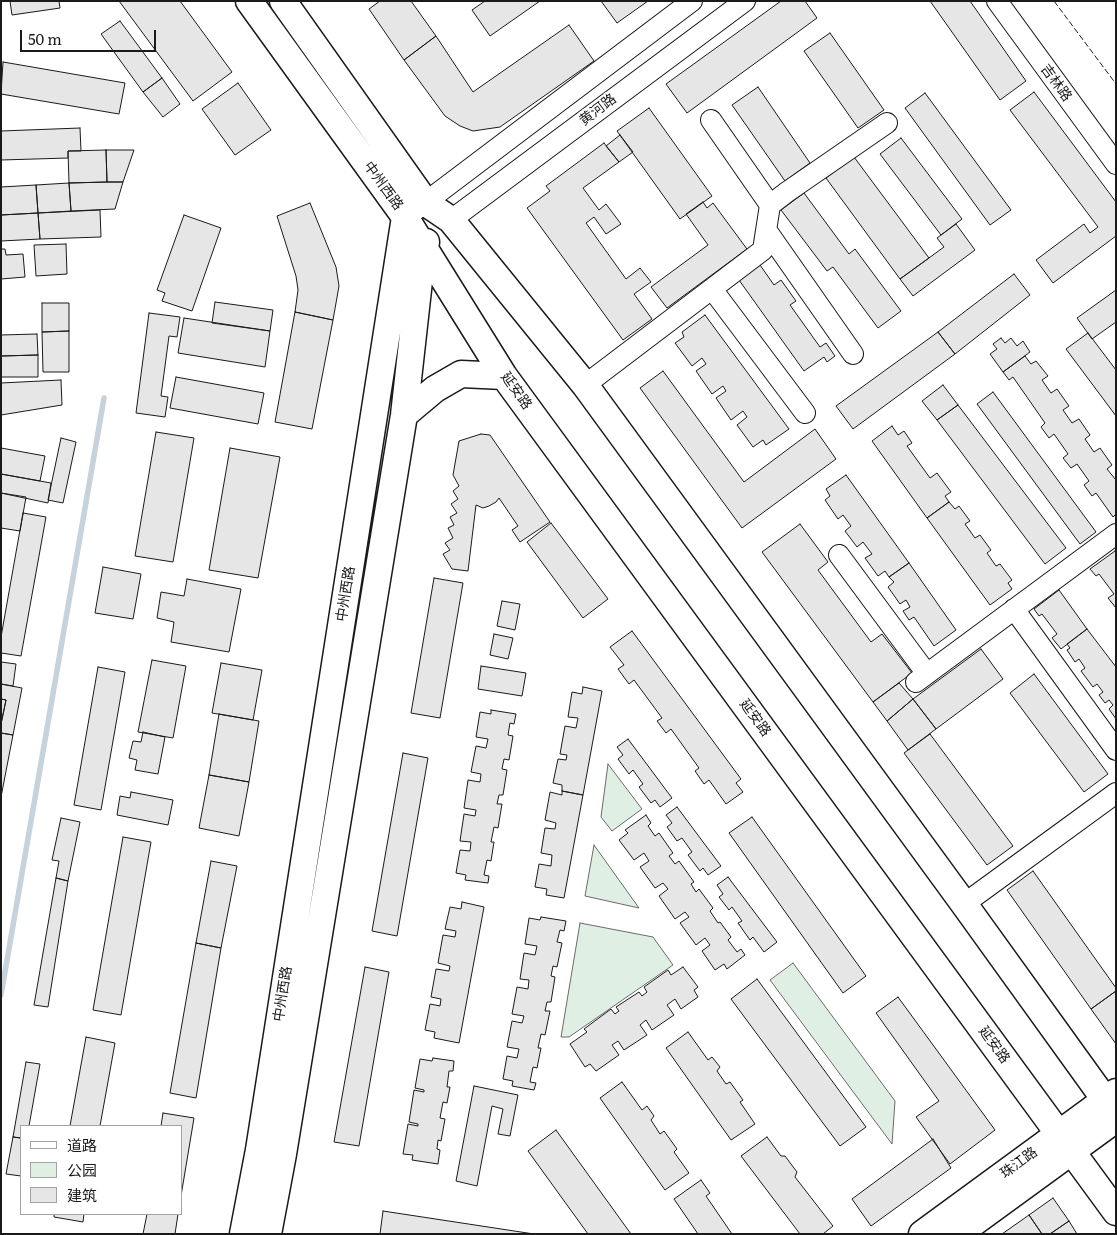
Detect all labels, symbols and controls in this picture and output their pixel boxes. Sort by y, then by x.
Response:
scale bar [22,20,159,52]
text: 50 m [28,27,62,50]
street label: 吉林路 [1037,61,1075,105]
street label: 黄河路 [576,91,620,129]
street label: 中州西路 [360,158,406,214]
street label: 延安路 [497,369,535,413]
street label: 中州西路 [333,565,359,623]
street label: 延安路 [736,696,774,740]
street label: 中州西路 [270,965,296,1023]
street label: 延安路 [975,1023,1013,1067]
legend [20,1125,182,1215]
text: 道路 [67,1133,97,1156]
street label: 珠江路 [997,1144,1041,1182]
text: 公园 [67,1158,97,1181]
text: 建筑 [67,1183,97,1206]

